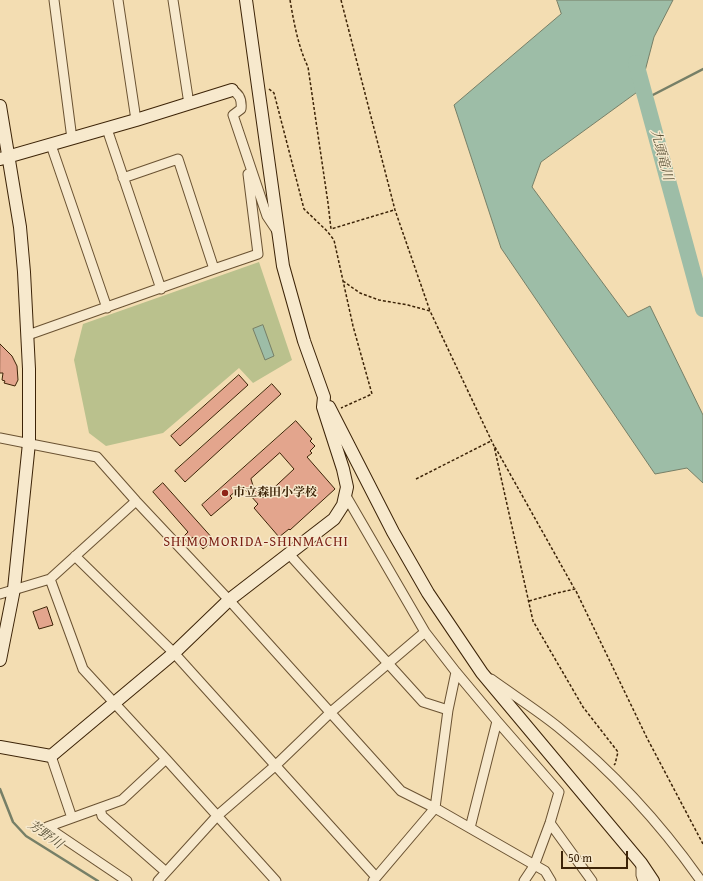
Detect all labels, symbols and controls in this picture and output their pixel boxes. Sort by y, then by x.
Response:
water label: 九頭竜川 [647,128,675,182]
place label: 市立森田小学校 [233,486,317,500]
marker: 市立森田小学校 [220,488,230,498]
district label: SHIMOMORIDA-SHINMACHI [163,534,349,550]
water label: 芳野川 [25,817,65,853]
scale bar [563,843,630,869]
text: 50 m [568,849,592,866]

